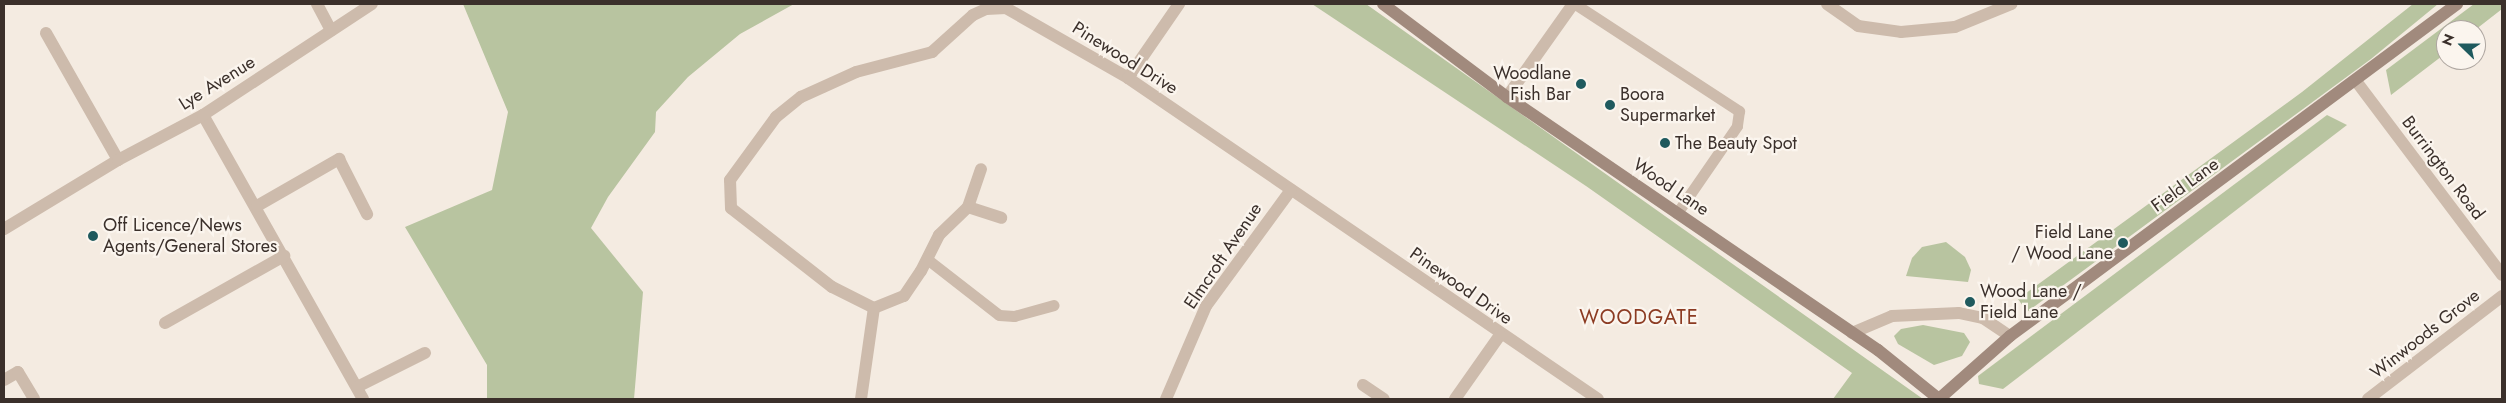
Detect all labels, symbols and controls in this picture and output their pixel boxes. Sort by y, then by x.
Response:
street label: Pinewood Drive [1068,17,1182,99]
north arrow [2436,20,2486,70]
text: N [2437,31,2459,49]
street label: Lye Avenue [175,51,259,115]
place label: Woodlane Fish Bar [1493,63,1571,106]
marker: Woodlane Fish Bar [1575,78,1587,90]
place label: Boora Supermarket [1620,84,1715,126]
marker: Boora Supermarket [1604,99,1616,111]
street label: Burrington Road [2397,112,2489,224]
place label: The Beauty Spot [1675,132,1797,154]
marker: The Beauty Spot [1659,137,1671,149]
street label: Field Lane [2147,153,2223,217]
street label: Wood Lane [1629,154,1713,220]
street label: Elmcroft Avenue [1180,199,1266,313]
place label: Off Licence/News Agents/General Stores [103,215,277,258]
place label: Field Lane / Wood Lane [2011,222,2113,264]
marker: Off Licence/News Agents/General Stores [87,230,99,242]
marker: Field Lane / Wood Lane [2117,237,2129,249]
street label: Pinewood Drive [1406,243,1516,329]
place label: Wood Lane / Field Lane [1980,281,2082,324]
street label: Winwoods Grove [2366,285,2484,383]
marker: Wood Lane / Field Lane [1964,296,1976,308]
district label: WOODGATE [1578,305,1700,329]

